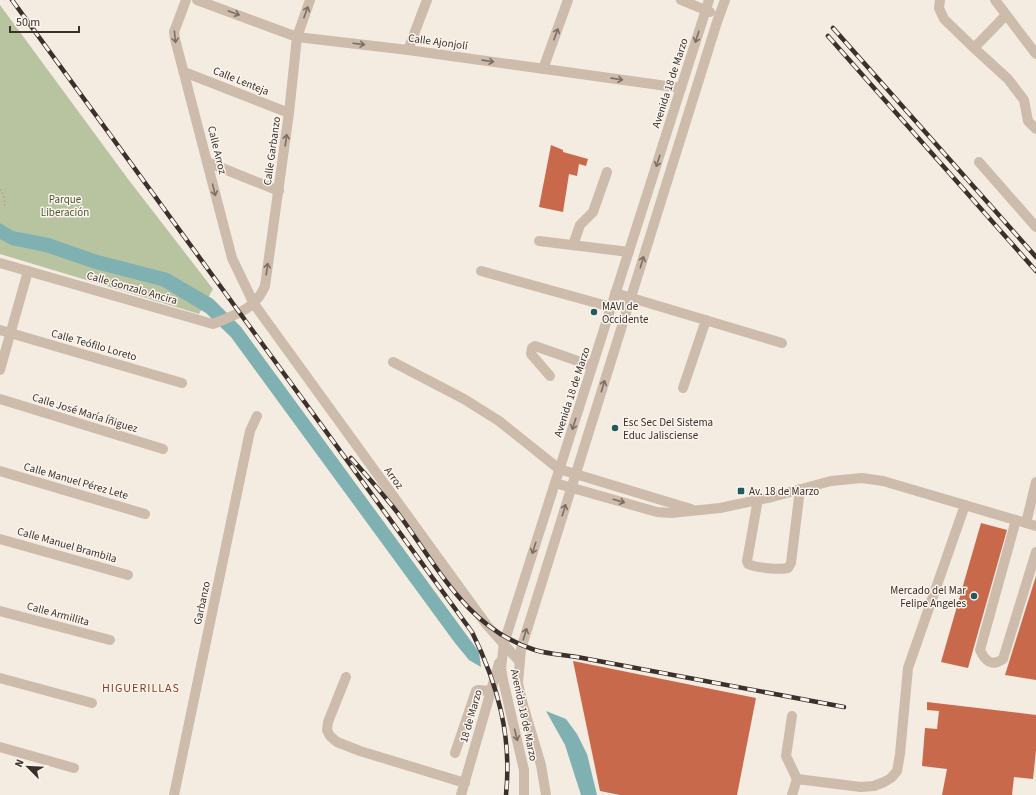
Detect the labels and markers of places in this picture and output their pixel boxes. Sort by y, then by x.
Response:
place label: MAVI de Occidente [602,299,649,327]
marker: MAVI de Occidente [589,307,599,317]
place label: Esc Sec Del Sistema Educ Jalisciense [623,415,713,443]
marker: Esc Sec Del Sistema Educ Jalisciense [610,423,620,433]
place label: Av. 18 de Marzo [749,484,819,499]
marker: Av. 18 de Marzo [736,486,746,496]
place label: Mercado del Mar Felipe Angeles [890,583,966,611]
marker: Mercado del Mar Felipe Angeles [969,591,979,601]

